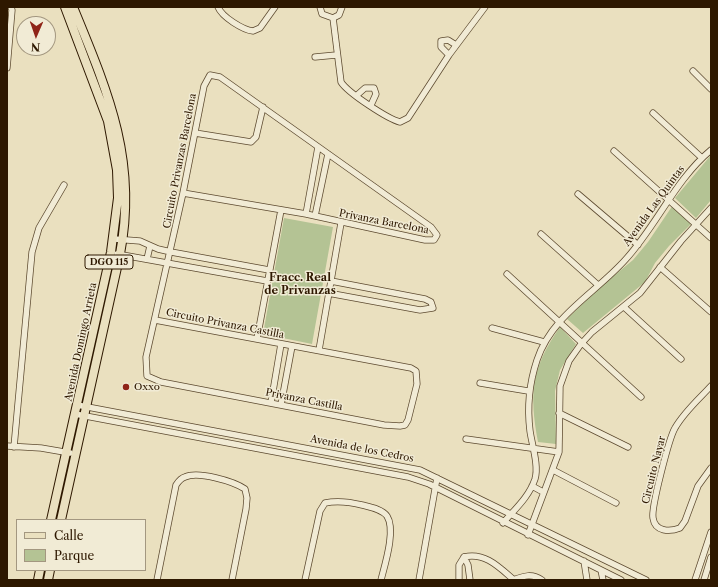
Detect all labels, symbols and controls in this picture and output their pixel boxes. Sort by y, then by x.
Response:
north arrow [16,16,56,56]
text: N [31,40,41,54]
street label: Circuito Privanzas Barcelona [161,92,199,230]
street label: Avenida Las Quintas [621,163,687,249]
street label: Privanza Barcelona [338,207,430,237]
road number: DGO 115 [85,255,133,269]
district label: Fracc. Real de Privanzas [264,271,336,297]
street label: Avenida Domingo Arrieta [63,282,99,402]
street label: Circuito Privanza Castilla [165,307,285,341]
place label: Oxxo [134,381,160,393]
marker: Oxxo [121,382,131,392]
street label: Privanza Castilla [264,387,344,413]
street label: Avenida de los Cedros [309,433,415,465]
street label: Circuito Nayar [640,435,668,505]
legend [16,519,146,571]
text: Calle [54,528,83,543]
text: Parque [54,548,94,563]

